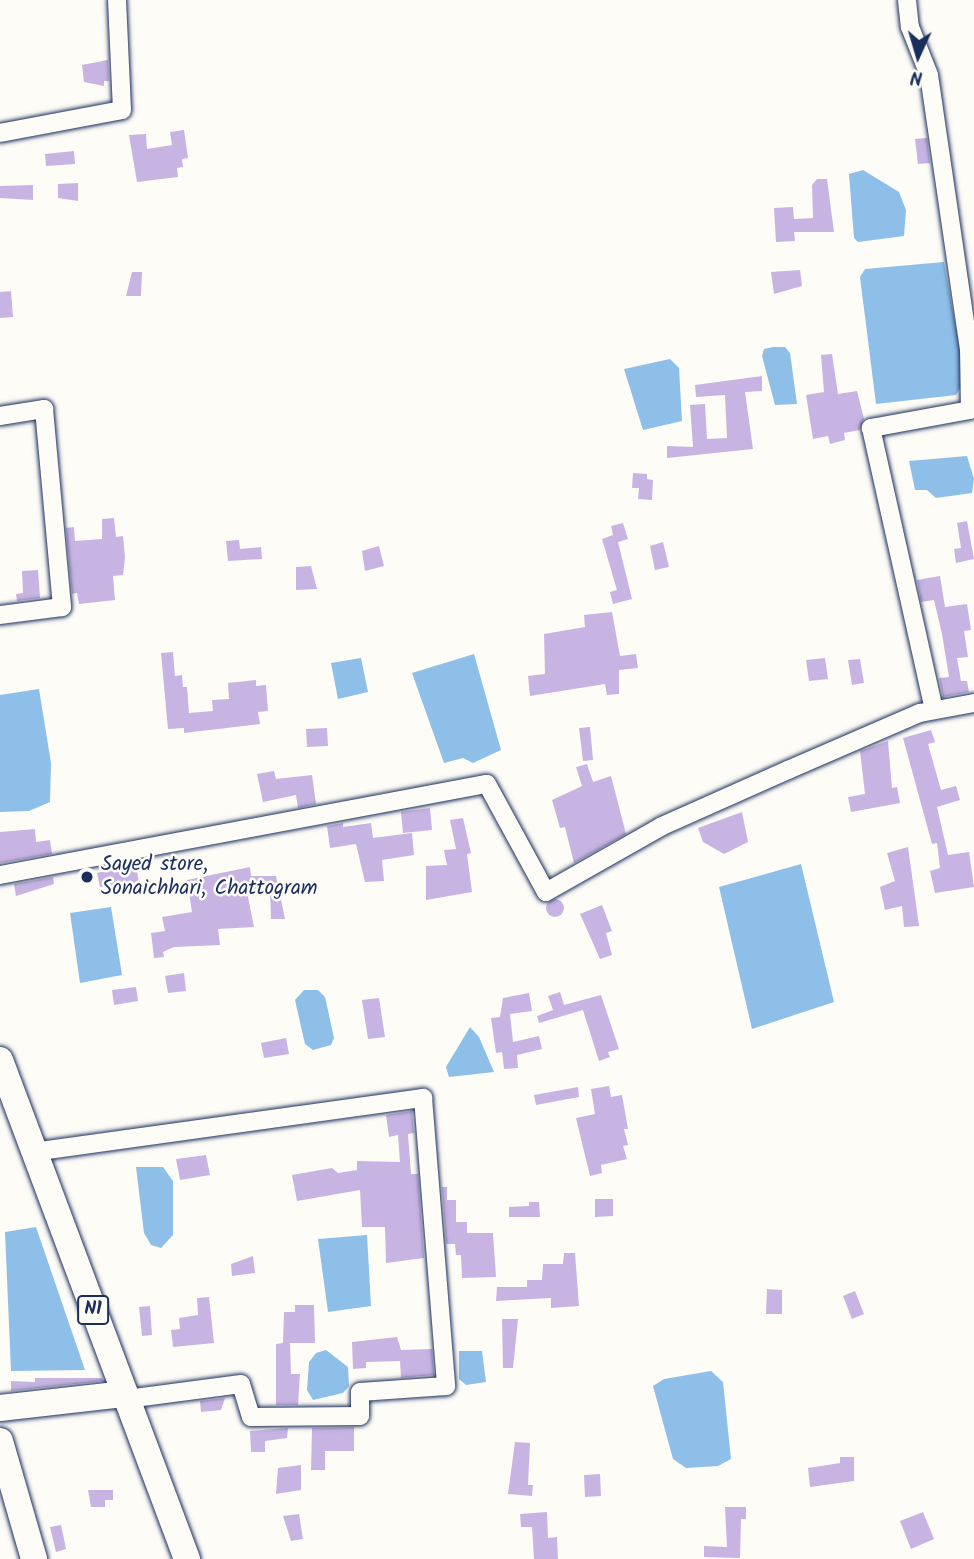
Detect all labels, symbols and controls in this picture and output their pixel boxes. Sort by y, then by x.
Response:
north arrow [883,21,953,91]
text: N [910,62,924,92]
place label: Sayed store, Sonaichhari, Chattogram [101,852,318,902]
marker: Sayed store, Sonaichhari, Chattogram [79,869,95,885]
road number: N1 [76,1294,110,1326]

